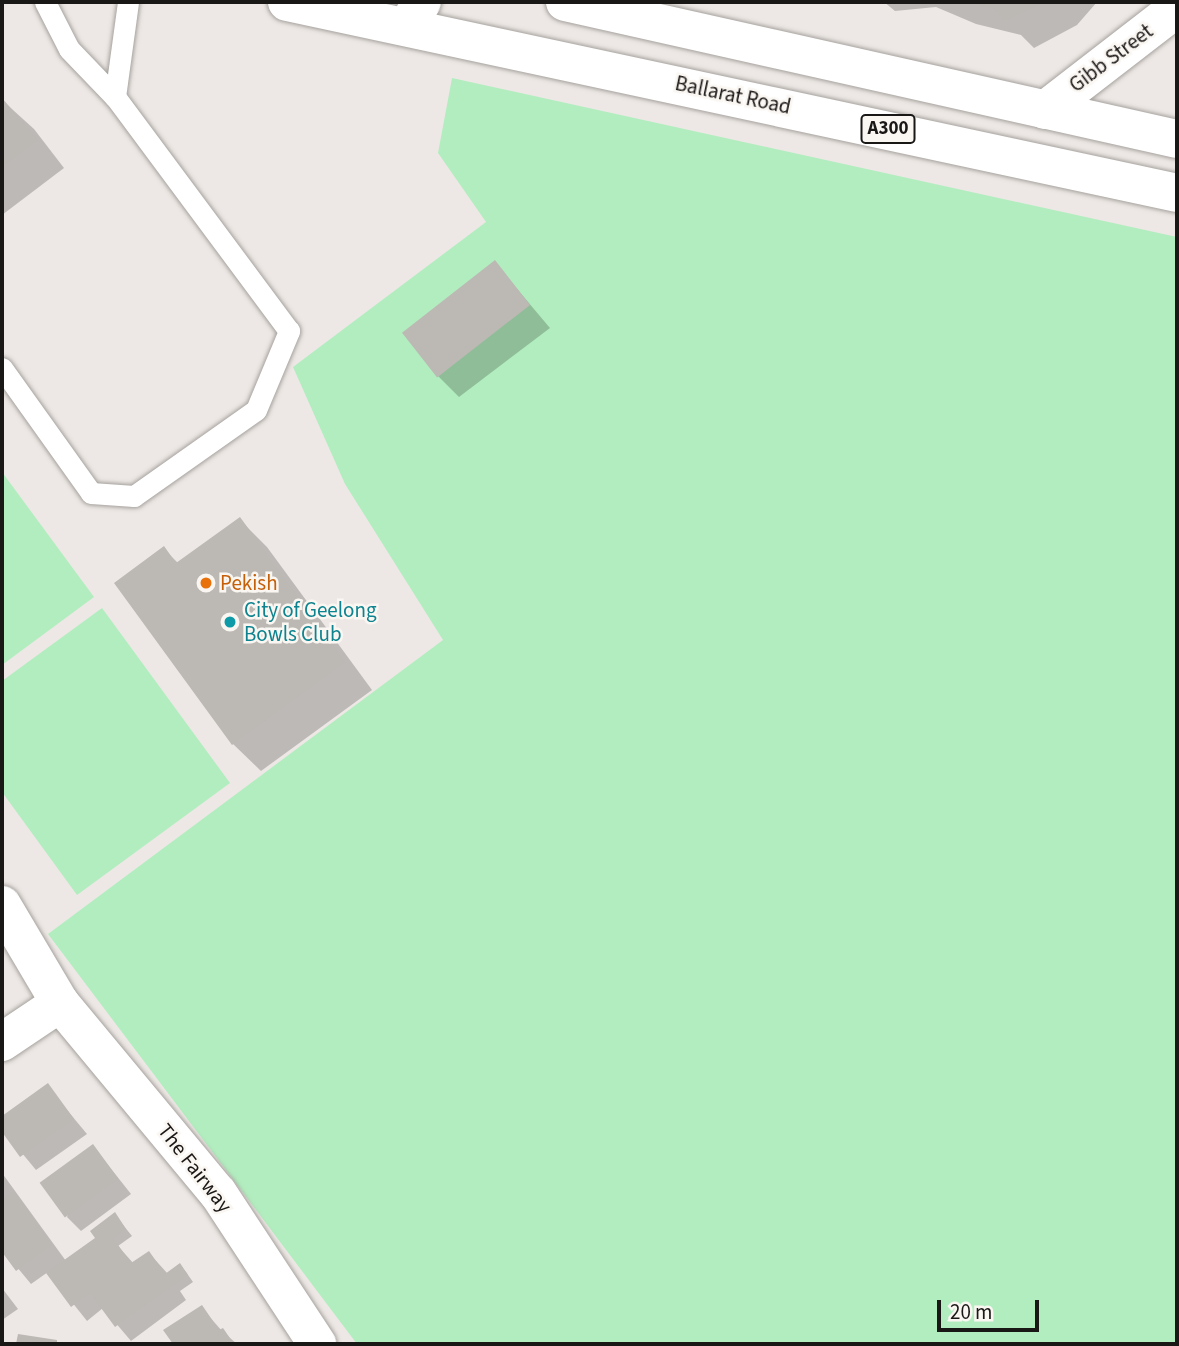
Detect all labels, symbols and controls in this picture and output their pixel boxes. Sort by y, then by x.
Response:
street label: Gibb Street [1064,18,1158,98]
street label: Ballarat Road [673,70,793,120]
road number: A300 [860,113,916,144]
place label: Pekish [220,570,278,596]
marker: Pekish [198,575,214,591]
place label: City of Geelong Bowls Club [244,597,377,647]
marker: City of Geelong Bowls Club [222,614,238,630]
street label: The Fairway [153,1119,237,1217]
scale bar [941,1286,1042,1330]
text: 20 m [950,1297,992,1327]

